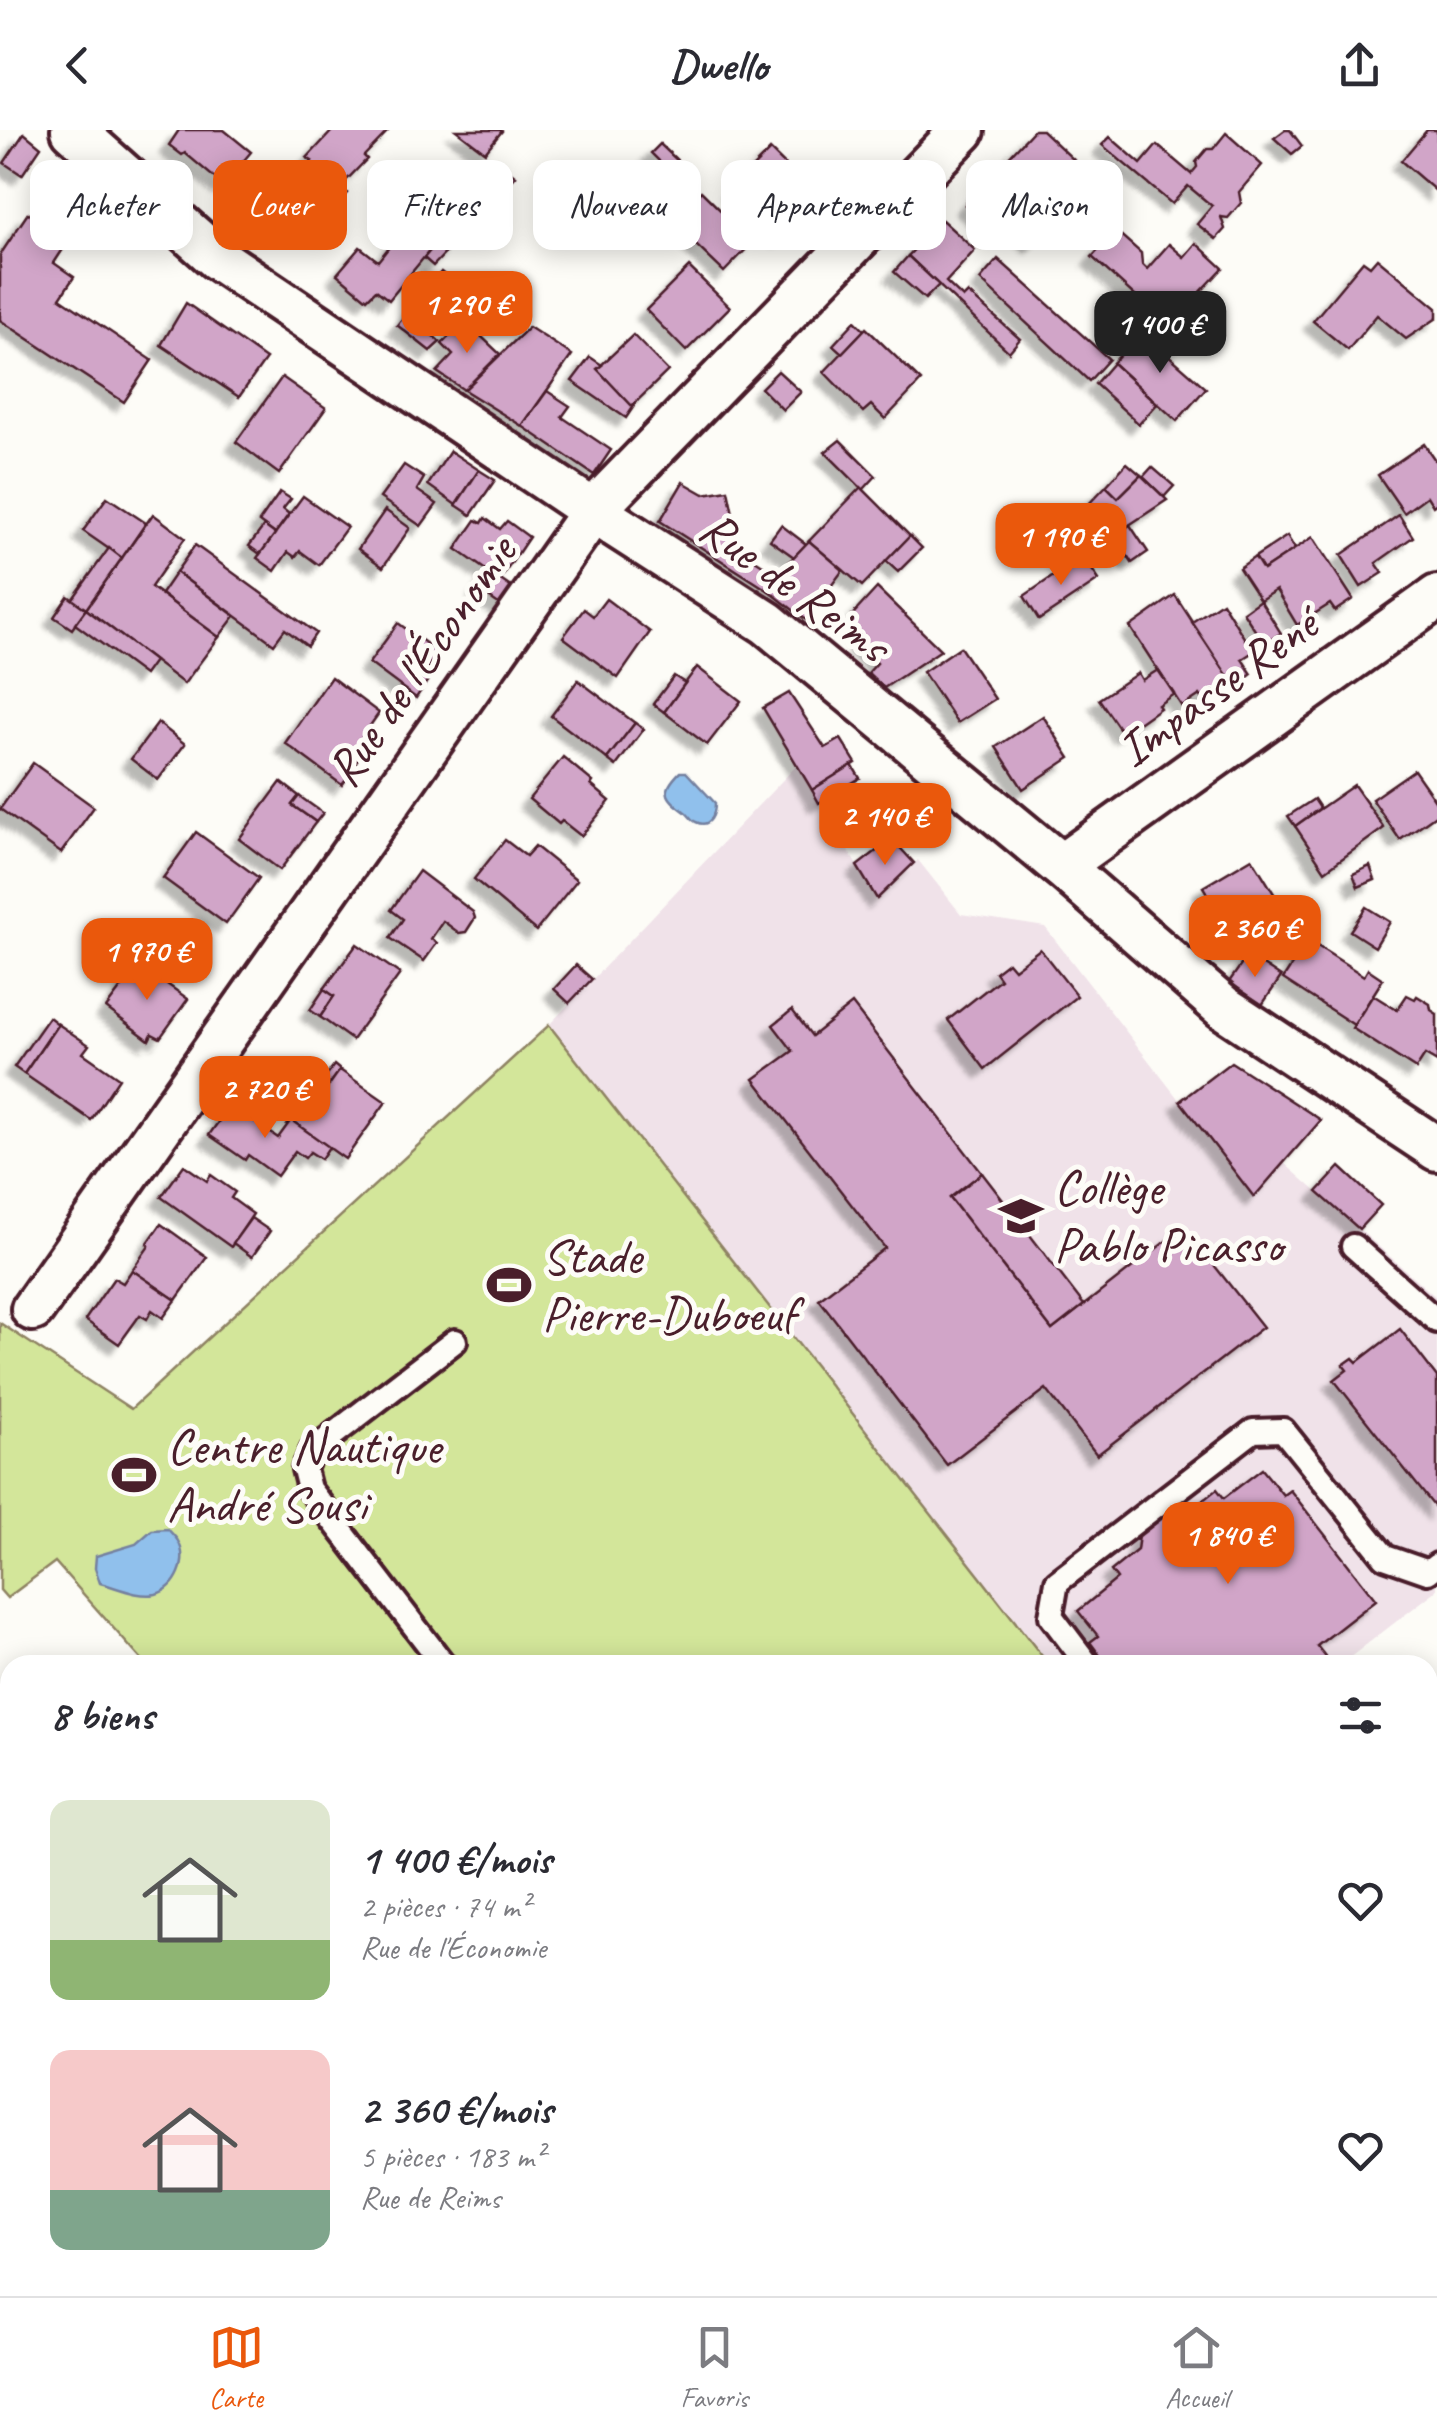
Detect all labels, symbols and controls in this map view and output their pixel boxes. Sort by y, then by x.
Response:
text: Dwello [670,37,767,94]
icon: back [50,38,105,93]
icon: share [1332,38,1387,93]
chip: Acheter [30,160,193,250]
chip: Louer [213,160,347,250]
chip: Filtres [367,160,513,250]
chip: Nouveau [533,160,701,250]
chip: Appartement [721,160,946,250]
chip: Maison [966,160,1123,250]
pin: 1 290 € [375,271,559,356]
text: 1 290 € [423,283,511,324]
pin: 1 400 € [1068,291,1252,376]
text: 1 400 € [1116,303,1204,344]
street label: Rue de Reims [688,496,906,678]
pin: 1 190 € [969,503,1153,588]
text: 1 190 € [1017,515,1105,556]
street label: Rue de l'Économie [312,521,532,798]
street label: Impasse René [1104,589,1335,781]
pin: 2 140 € [793,783,977,868]
text: 2 140 € [841,795,929,836]
pin: 2 360 € [1163,895,1347,980]
text: 2 360 € [1211,907,1299,948]
pin: 1 970 € [55,918,239,1003]
text: 1 970 € [104,930,190,971]
pin: 2 720 € [173,1056,357,1141]
text: 2 720 € [221,1068,309,1109]
place label: Collège Pablo Picasso [1054,1156,1288,1277]
school or university icon: Collège Pablo Picasso [997,1192,1045,1240]
place label: Stade Pierre-Duboeuf [542,1225,805,1346]
sports icon: Stade Pierre-Duboeuf [485,1261,533,1309]
place label: Centre Nautique André Sousi [167,1415,444,1536]
sports icon: Centre Nautique André Sousi [110,1451,158,1499]
pin: 1 840 € [1136,1502,1320,1587]
text: 1 840 € [1184,1514,1272,1555]
icon: filters [1333,1688,1388,1743]
text: 8 biens [50,1689,154,1742]
text: 1 400 €/mois [360,1833,552,1886]
icon: home [130,1840,250,1960]
icon: heart [1333,1873,1388,1928]
text: 2 pièces · 74 m² [360,1886,529,1927]
text: Rue de l'Économie [360,1927,546,1968]
text: 2 360 €/mois [360,2083,552,2136]
icon: home [130,2090,250,2210]
icon: heart [1333,2123,1388,2178]
text: 5 pièces · 183 m² [360,2136,544,2177]
text: Rue de Reims [360,2177,501,2218]
tab: Carte [209,2320,264,2415]
tab: Favoris [681,2320,748,2415]
tab: Accueil [1165,2320,1228,2415]

